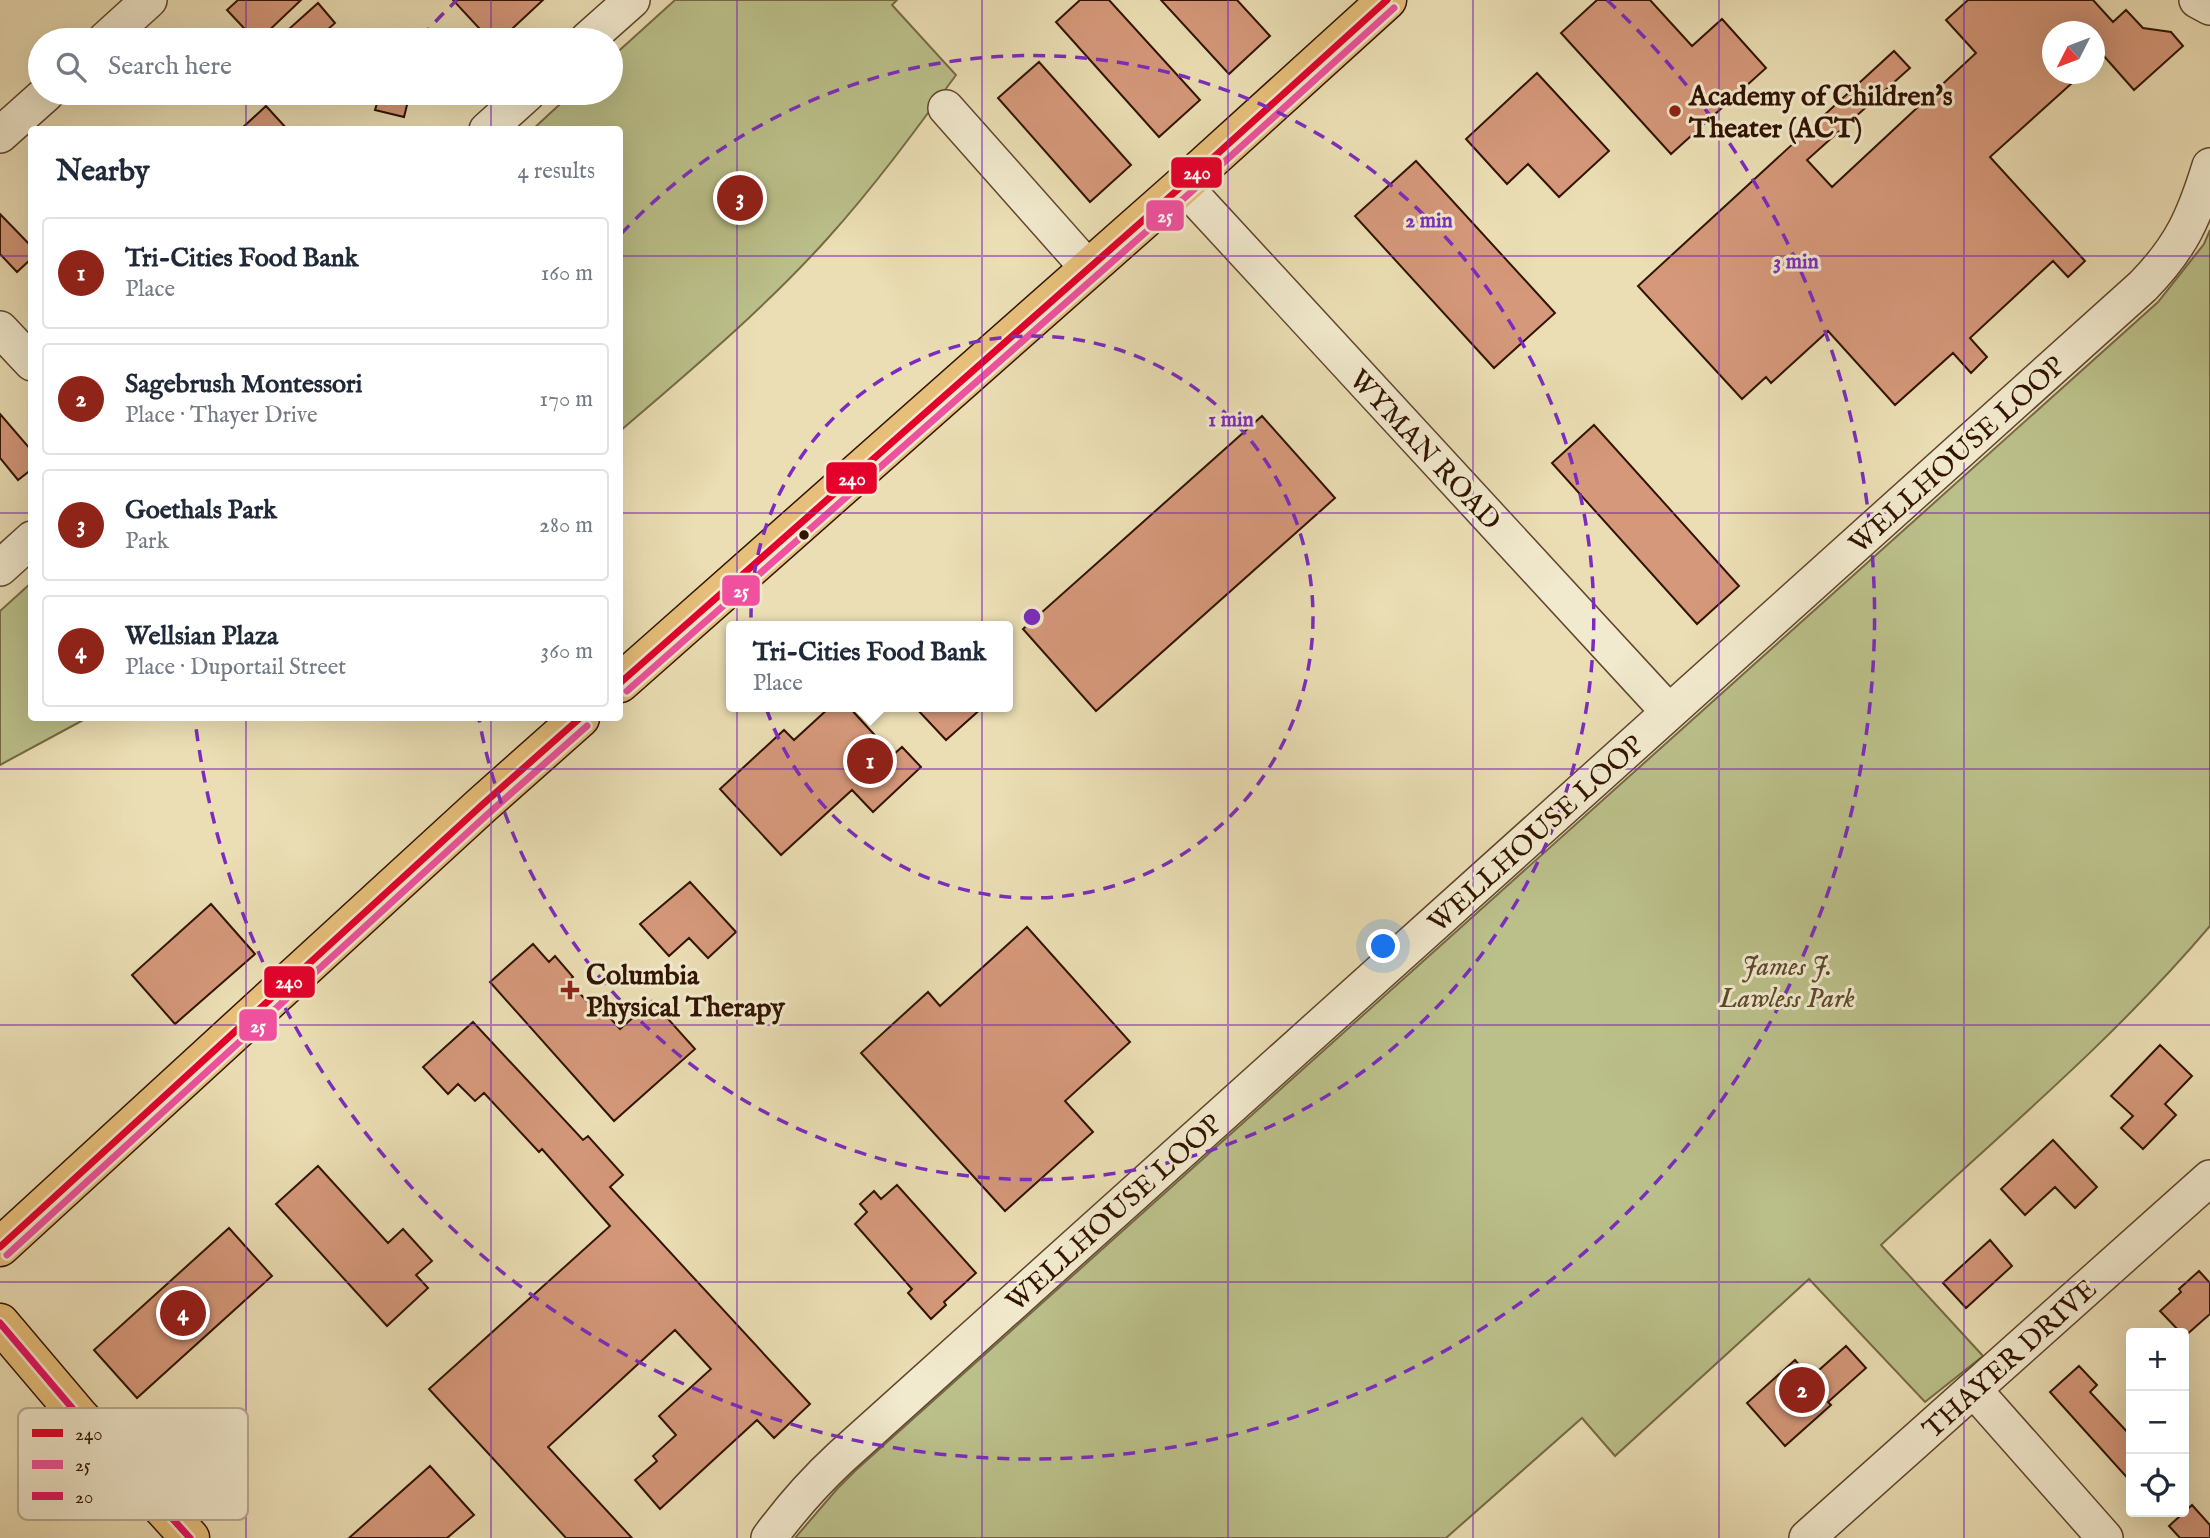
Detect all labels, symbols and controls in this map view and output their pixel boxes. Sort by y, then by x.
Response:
north arrow [2042,21,2105,84]
search box [28,28,623,105]
icon: search [52,48,90,86]
text: Search here [108,50,232,83]
place label: Academy of Children's Theater (ACT) [1688,80,1953,147]
marker: Academy of Children's Theater (ACT) [1667,103,1683,119]
text: Nearby [56,153,149,191]
line badge: 240 [1170,156,1223,189]
text: 4 results [517,157,595,186]
text: 240 [1183,162,1211,186]
pin: 3 [717,172,763,224]
line badge: 25 [1145,199,1185,232]
text: 25 [1157,205,1173,229]
text: 2 min [1405,208,1453,235]
text: Tri-Cities Food Bank [125,242,358,275]
text: 3 min [1773,249,1819,276]
text: 1 [77,259,85,288]
text: 160 m [541,259,593,288]
text: Place [125,275,175,304]
street label: WELLHOUSE LOOP [1843,350,2073,562]
street label: WYMAN ROAD [1341,363,1508,538]
text: Sagebrush Montessori [125,368,363,401]
text: 2 [76,385,86,414]
text: 170 m [540,385,593,414]
text: Place · Thayer Drive [125,401,318,430]
text: 1 min [1208,407,1254,434]
line badge: 240 [825,461,878,495]
text: 240 [838,468,866,492]
text: Goethals Park [125,494,277,527]
text: 3 [77,511,85,540]
text: 280 m [539,511,593,540]
text: Park [125,527,169,556]
unlabelled marker [797,528,811,542]
line badge: 25 [721,574,761,607]
text: 25 [733,580,749,604]
centre of rings [1020,605,1044,629]
text: Wellsian Plaza [125,620,278,653]
popup [726,621,1013,712]
text: Tri-Cities Food Bank [753,636,986,669]
text: 4 [75,637,87,666]
text: 360 m [541,637,593,666]
text: Place · Duportail Street [125,653,346,682]
text: Place [753,669,803,698]
street label: WELLHOUSE LOOP [1422,729,1652,941]
pin: 1 [847,735,893,787]
your location [1366,929,1400,963]
park label: James J. Lawless Park [1718,950,1855,1017]
place label: Columbia Physical Therapy [586,959,786,1026]
line badge: 240 [263,965,316,999]
text: 240 [275,971,303,995]
marker: Columbia Physical Therapy [560,980,580,1000]
line badge: 25 [238,1008,278,1042]
text: 25 [250,1015,266,1039]
street label: WELLHOUSE LOOP [1000,1108,1230,1320]
street label: THAYER DRIVE [1916,1273,2105,1447]
pin: 4 [160,1287,206,1339]
map controls [2126,1328,2189,1517]
button: + [2126,1328,2189,1391]
pin: 2 [1779,1364,1825,1416]
button: − [2126,1391,2189,1454]
legend [18,1408,248,1520]
text: 240 [75,1423,103,1447]
text: 25 [75,1454,91,1478]
button: locate [2126,1454,2189,1517]
text: 20 [75,1486,93,1510]

